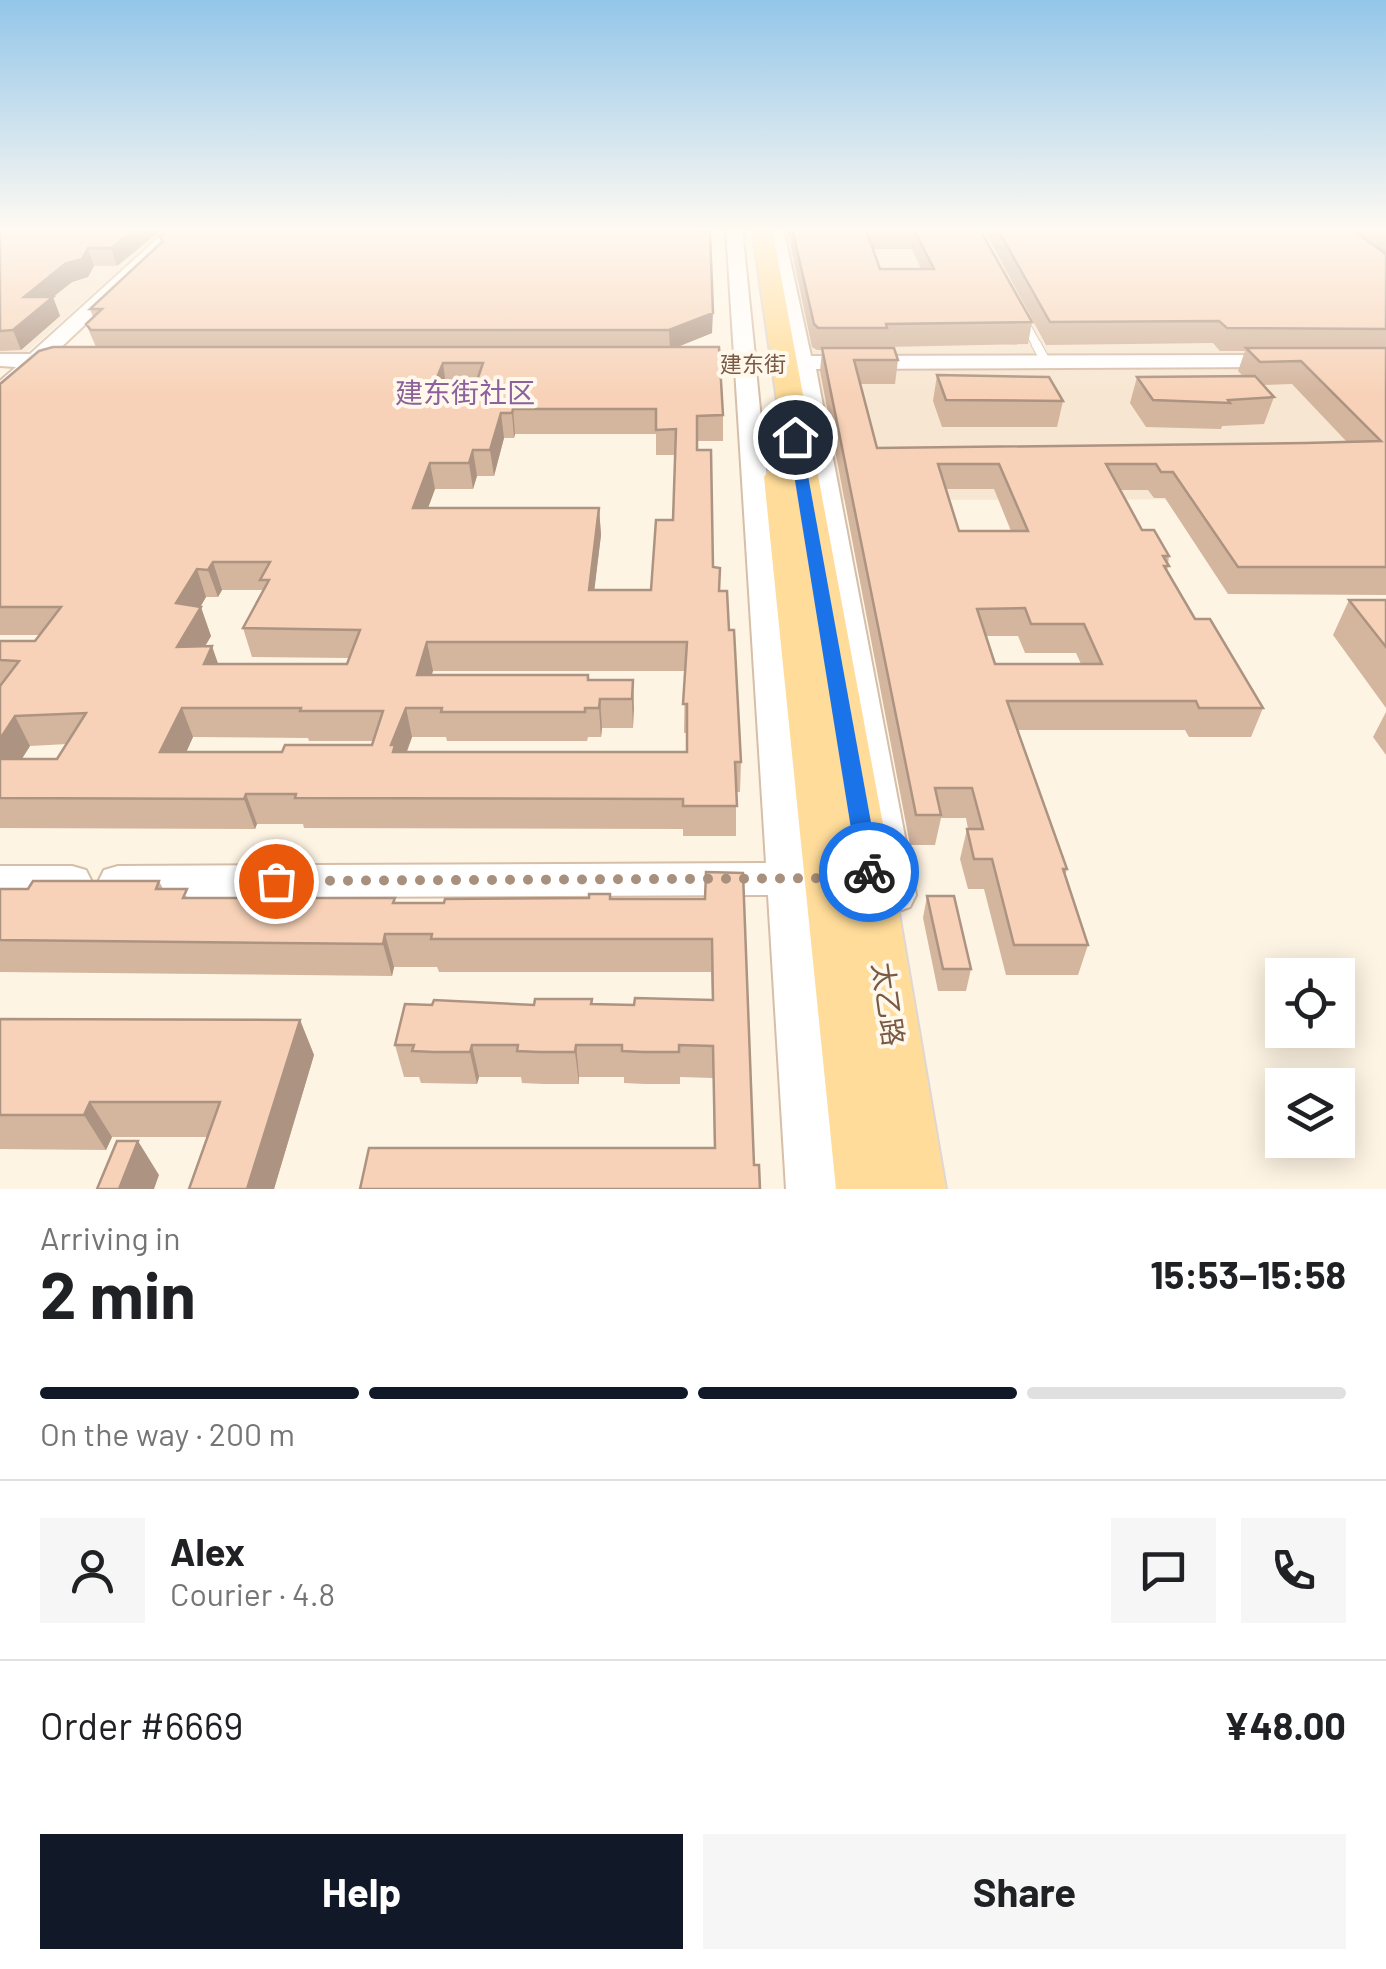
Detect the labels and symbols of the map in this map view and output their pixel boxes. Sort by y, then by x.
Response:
street label: 建东街 [720,350,786,376]
district label: 建东街社区 [395,375,535,409]
pin [753,395,838,480]
courier [819,822,919,922]
pin [234,839,319,924]
street label: 太乙路 [866,960,912,1048]

